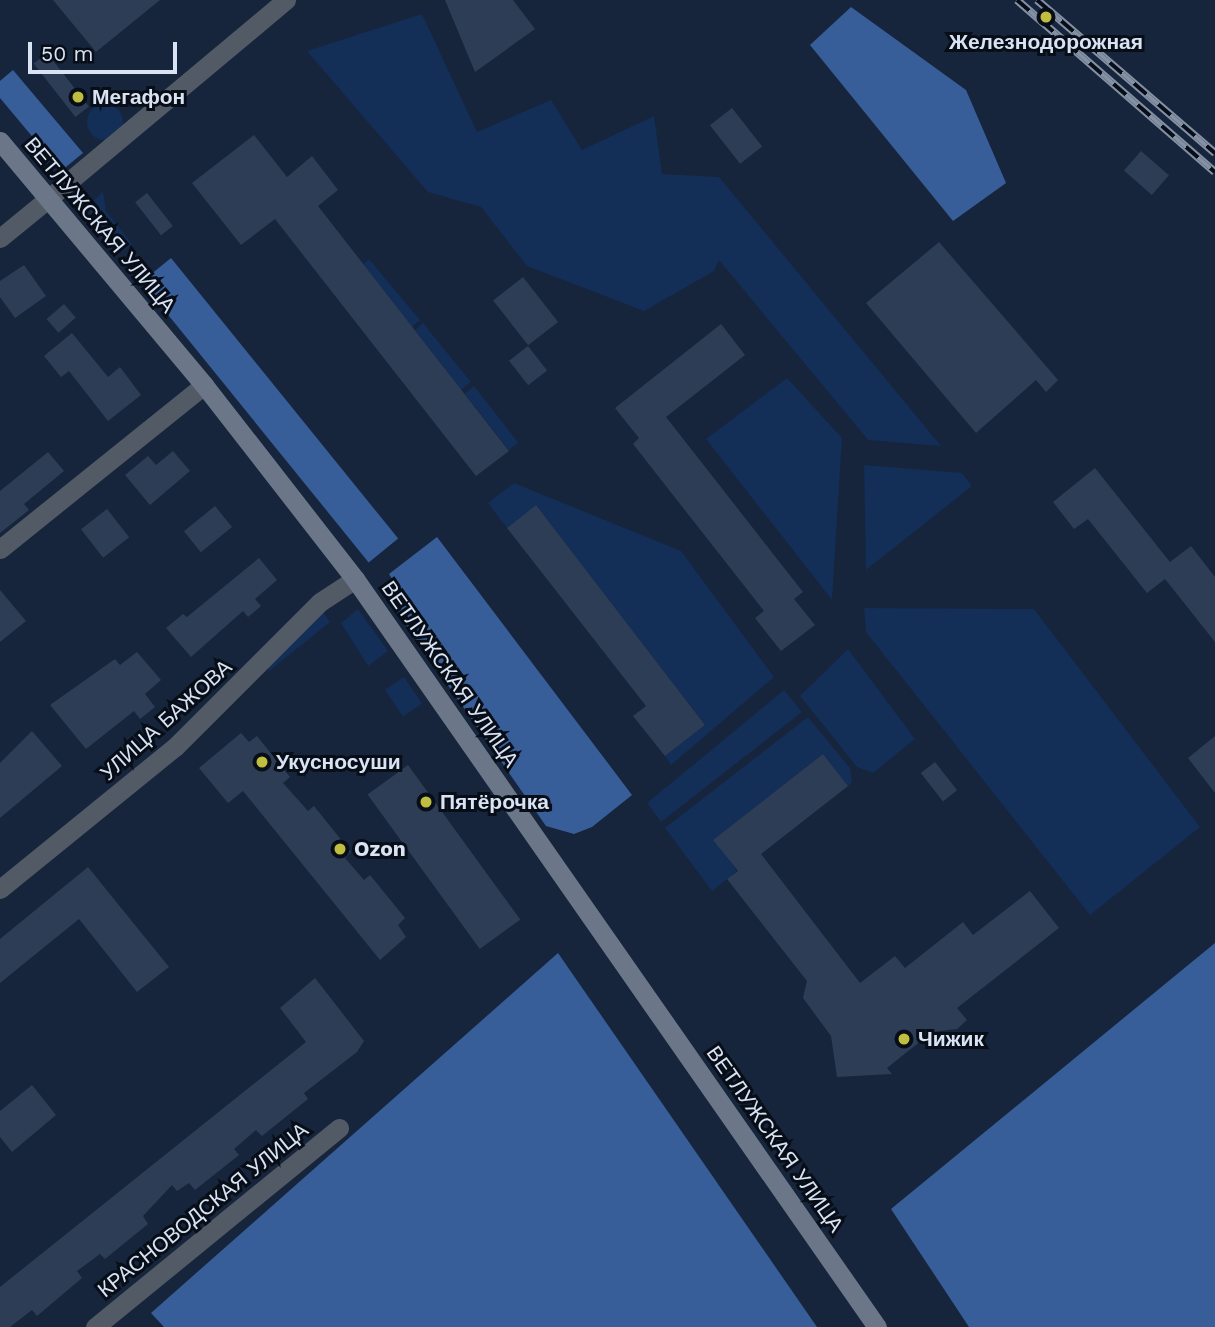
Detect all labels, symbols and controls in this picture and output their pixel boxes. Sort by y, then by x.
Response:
marker: Железнодорожная [1036,7,1056,27]
scale bar [32,28,180,72]
place label: Железнодорожная [949,29,1143,55]
text: 50 m [41,41,93,66]
place label: Мегафон [92,84,185,110]
marker: Мегафон [70,89,86,105]
street label: ВЕТЛУЖСКАЯ УЛИЦА [19,132,181,318]
street label: ВЕТЛУЖСКАЯ УЛИЦА [376,576,524,772]
street label: УЛИЦА БАЖОВА [95,654,237,786]
place label: Укусносуши [276,749,401,775]
marker: Укусносуши [254,754,270,770]
place label: Пятёрочка [440,789,549,815]
marker: Пятёрочка [418,794,434,810]
place label: Ozon [354,836,406,862]
marker: Ozon [332,841,348,857]
place label: Чижик [918,1026,984,1052]
marker: Чижик [896,1031,912,1047]
street label: ВЕТЛУЖСКАЯ УЛИЦА [701,1041,849,1237]
street label: КРАСНОВОДСКАЯ УЛИЦА [93,1117,313,1303]

